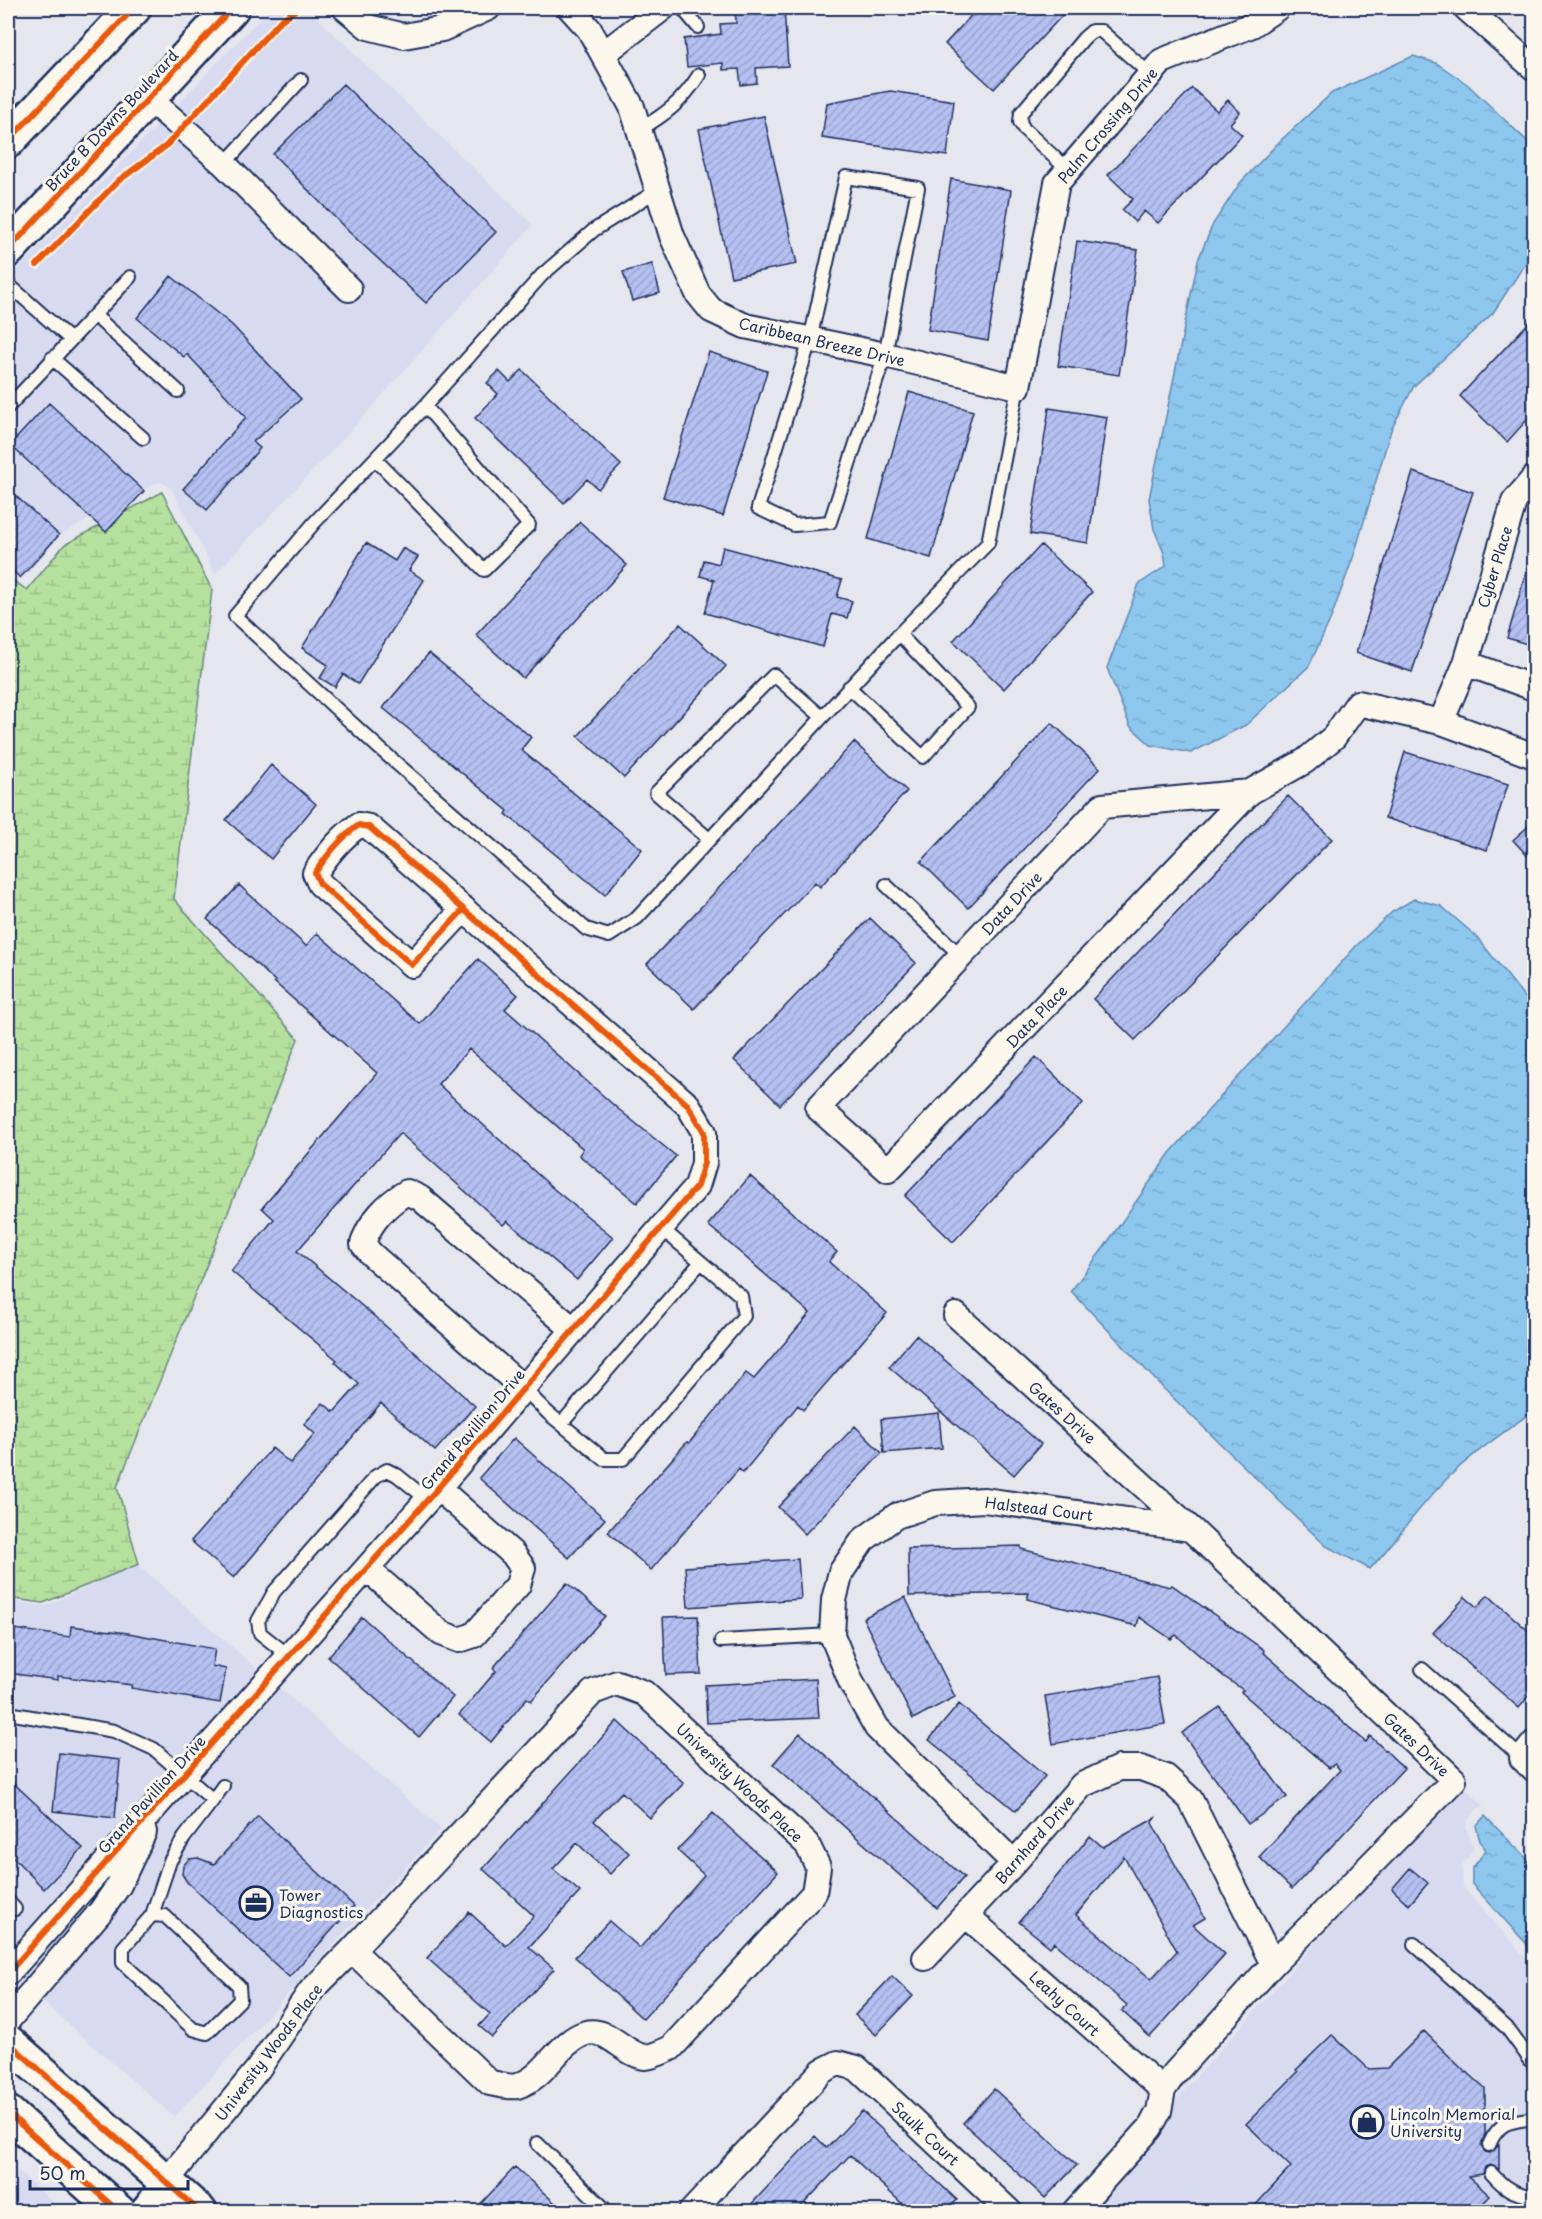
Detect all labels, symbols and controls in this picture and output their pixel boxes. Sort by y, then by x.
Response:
street label: Bruce B Downs Boulevard [39,44,183,196]
street label: Palm Crossing Drive [1052,62,1162,188]
street label: Caribbean Breeze Drive [737,311,907,371]
street label: Cyber Place [1471,523,1517,611]
street label: Data Drive [975,866,1047,940]
street label: Data Place [1000,979,1072,1053]
street label: Grand Pavillion Drive [414,1363,530,1495]
street label: Gates Drive [1024,1375,1102,1449]
street label: Halstead Court [984,1490,1094,1526]
street label: Gates Drive [1379,1706,1455,1782]
street label: University Woods Place [671,1717,809,1847]
street label: Grand Pavillion Drive [92,1730,210,1858]
street label: Barnhard Drive [989,1790,1079,1888]
place label: Tower Diagnostics [279,1883,363,1923]
office icon: Tower Diagnostics [238,1885,274,1921]
street label: Leahy Court [1025,1965,1105,2041]
street label: University Woods Place [209,1979,327,2125]
street label: Saulk Court [887,2096,965,2170]
place label: Lincoln Memorial University [1390,2102,1515,2142]
shop icon: Lincoln Memorial University [1349,2104,1385,2140]
scale bar [30,2153,188,2191]
text: 50 m [39,2159,86,2186]

